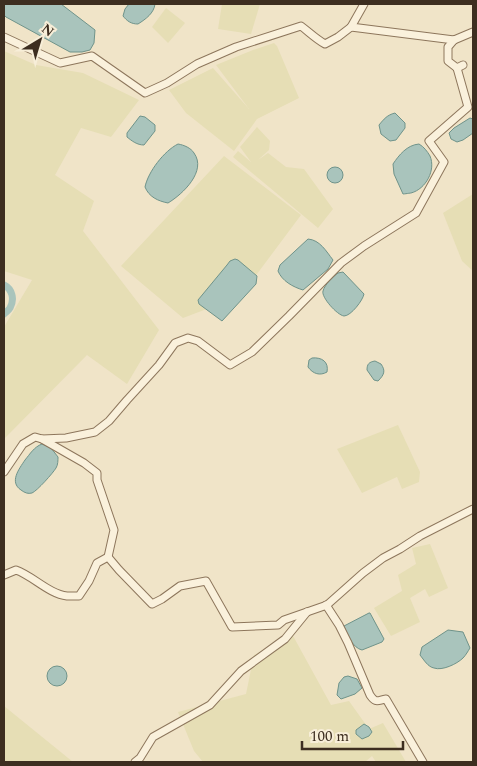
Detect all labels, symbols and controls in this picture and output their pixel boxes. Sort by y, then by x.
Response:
north arrow [15,15,65,65]
text: N [37,18,59,42]
scale bar [302,718,403,750]
text: 100 m [310,725,349,748]

